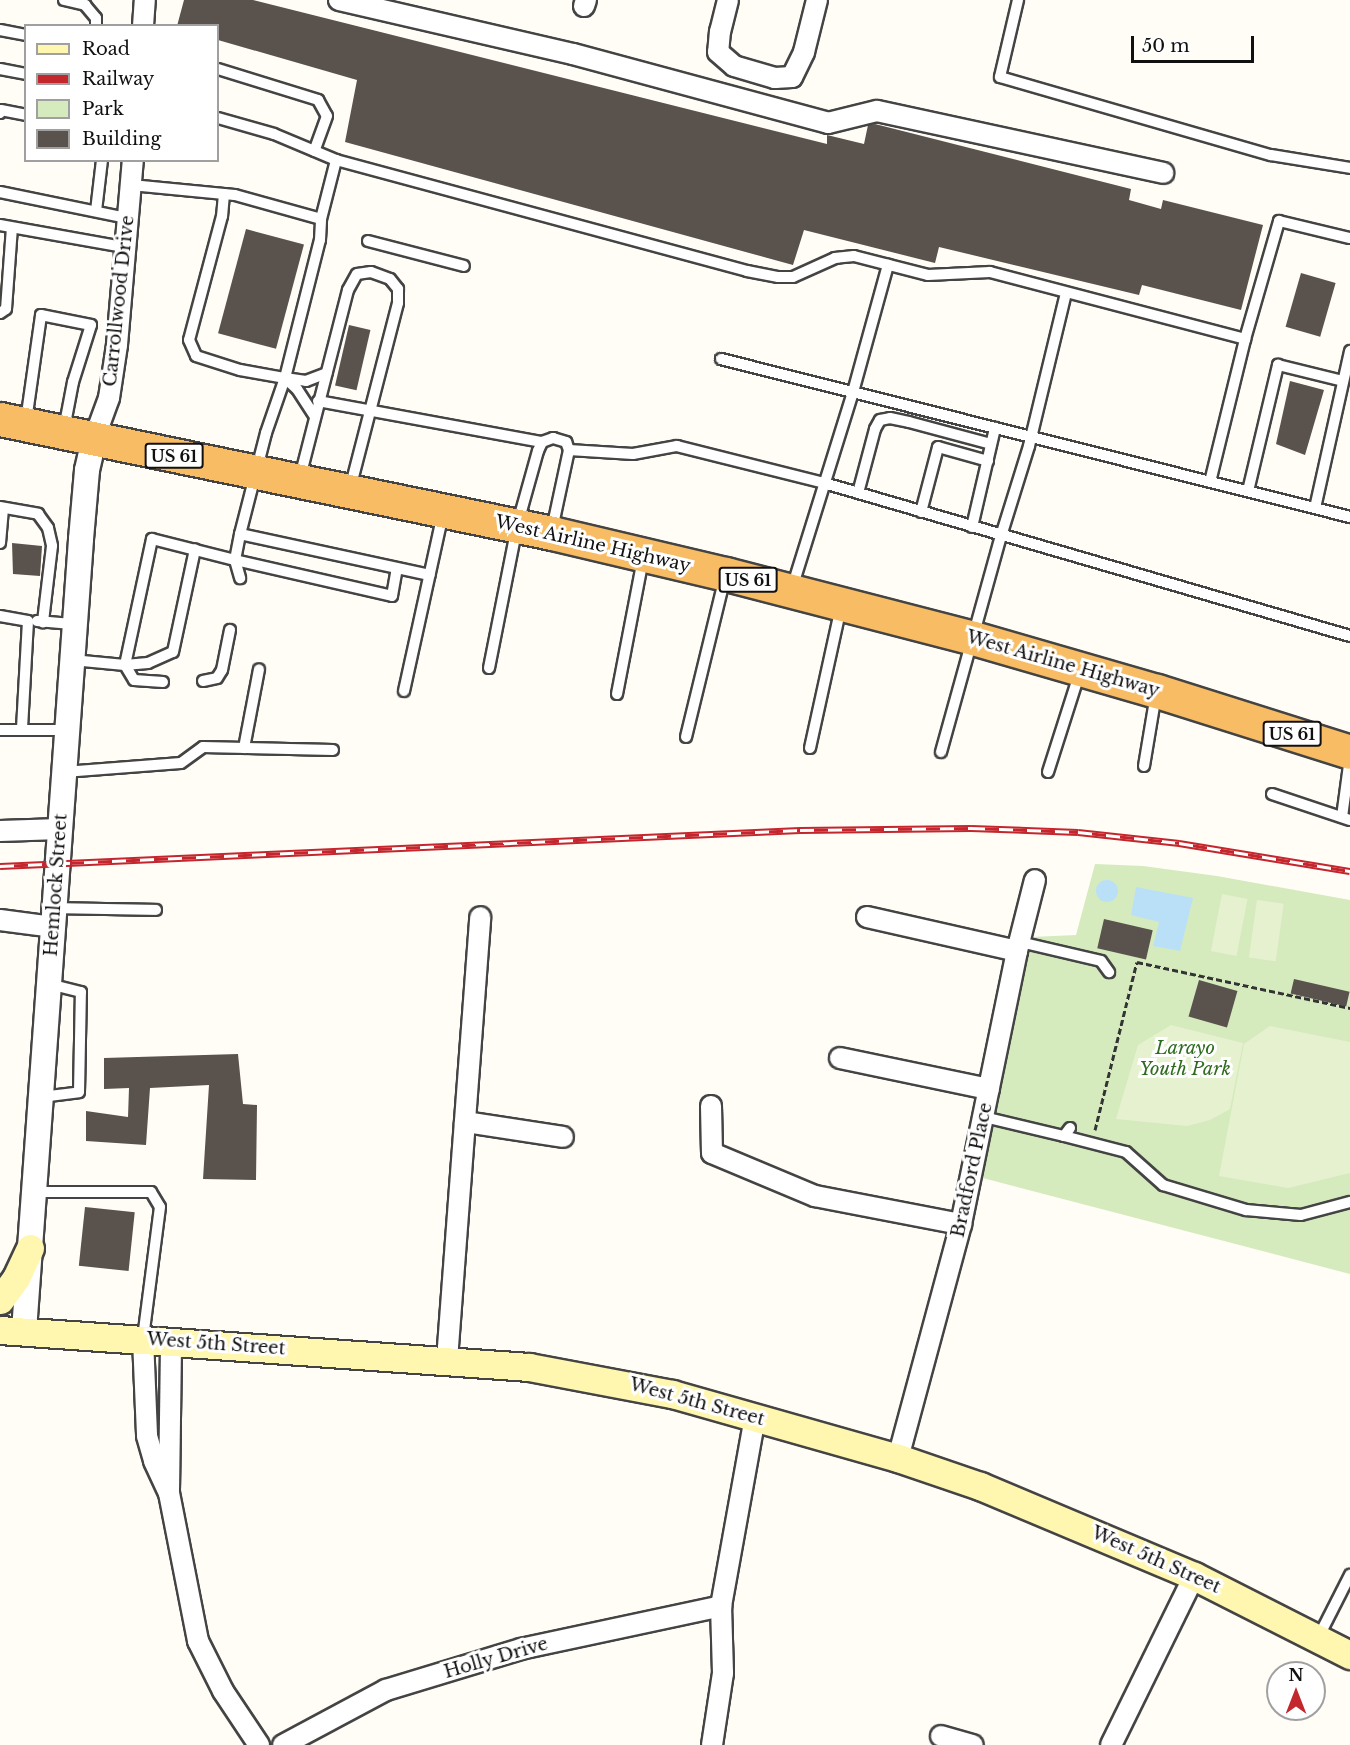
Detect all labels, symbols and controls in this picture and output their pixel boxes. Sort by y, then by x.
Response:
legend [24,24,219,162]
scale bar [1134,24,1257,62]
text: 50 m [1142,35,1190,57]
text: Road [82,38,130,60]
text: Railway [82,68,154,90]
text: Park [82,98,124,120]
text: Building [82,128,161,150]
street label: Carrollwood Drive [99,214,139,388]
road number: US 61 [144,443,204,469]
street label: West Airline Highway [493,511,693,577]
road number: US 61 [718,567,778,593]
street label: West Airline Highway [964,626,1162,702]
road number: US 61 [1262,721,1322,747]
street label: Hemlock Street [40,813,72,957]
park label: Larayo Youth Park [1139,1038,1231,1080]
street label: Bradford Place [947,1101,997,1239]
street label: West 5th Street [146,1328,286,1360]
street label: West 5th Street [627,1374,767,1430]
street label: West 5th Street [1088,1522,1224,1598]
street label: Holly Drive [441,1633,551,1683]
north arrow [1266,1661,1326,1721]
text: N [1288,1665,1304,1685]

